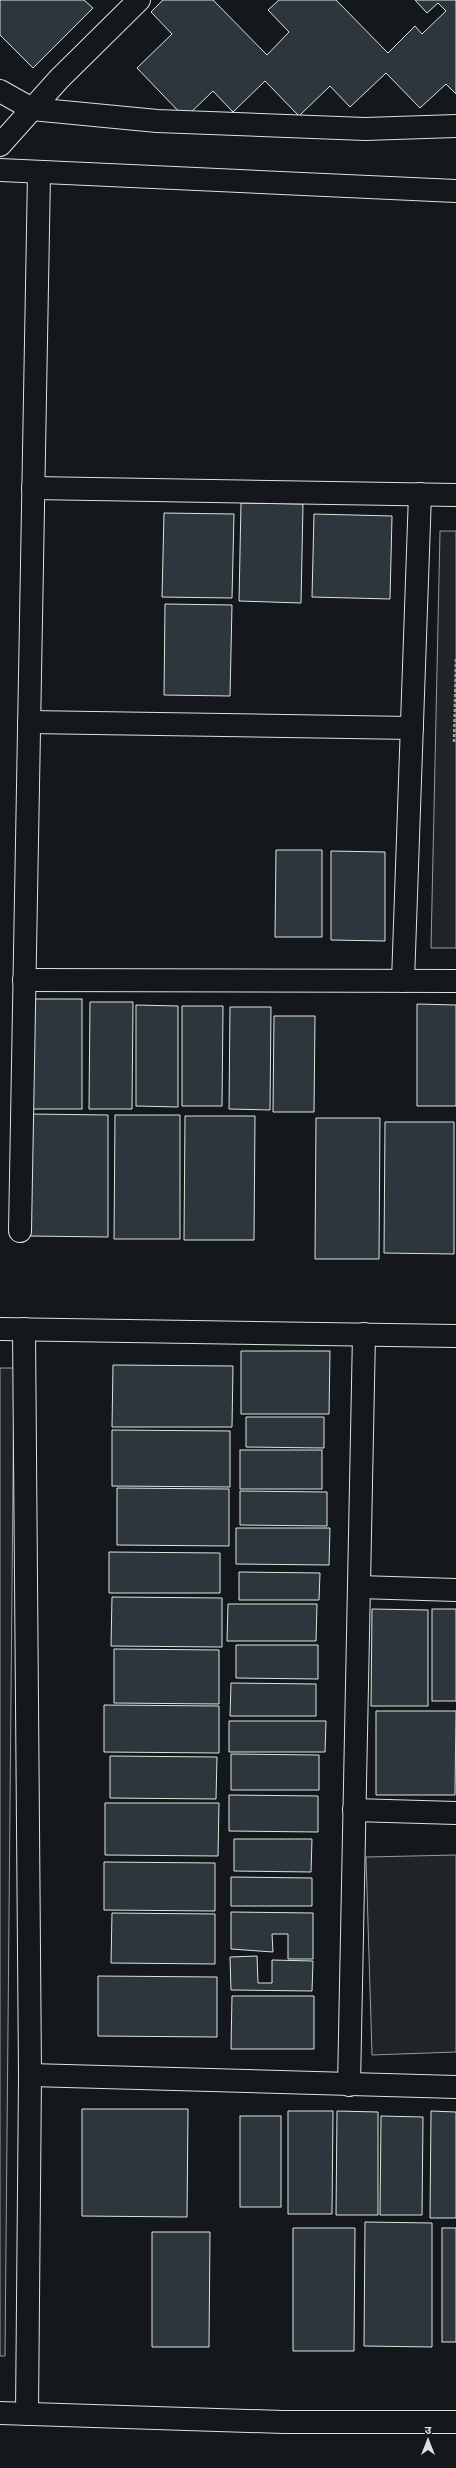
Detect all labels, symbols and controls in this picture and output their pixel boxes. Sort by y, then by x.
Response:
north arrow [408,2420,448,2460]
text: उ [425,2423,432,2437]

